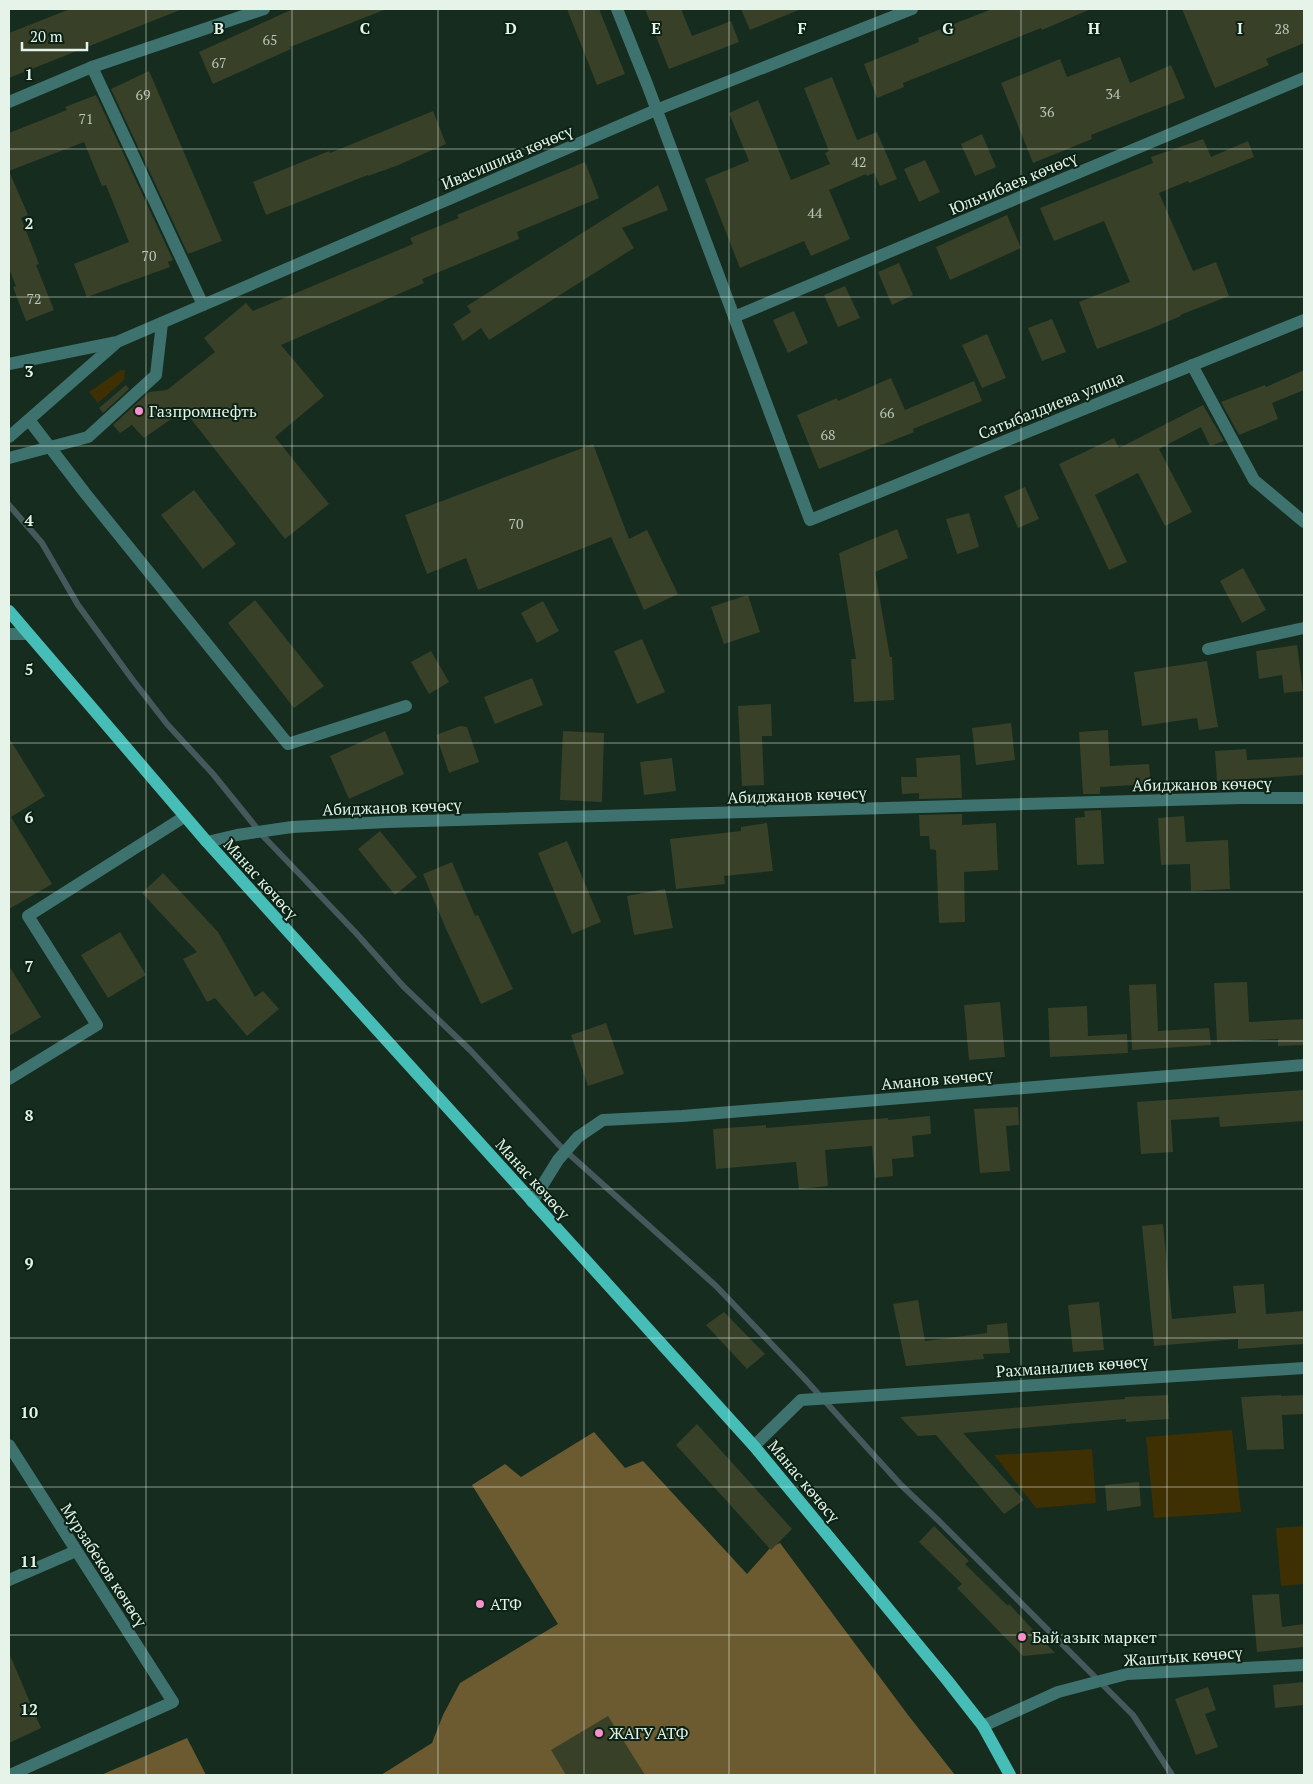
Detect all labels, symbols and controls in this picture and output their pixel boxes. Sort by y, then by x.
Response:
text: B [214,17,224,39]
text: C [360,17,370,39]
text: D [505,17,517,39]
text: E [651,17,661,39]
text: F [797,17,807,39]
text: G [942,17,954,39]
text: H [1088,17,1100,39]
text: I [1237,17,1243,39]
house number: 28 [1275,19,1289,38]
scale bar [22,20,88,52]
text: 20 m [30,26,63,46]
house number: 65 [263,30,277,49]
house number: 67 [212,53,226,72]
text: 1 [24,63,34,85]
house number: 34 [1106,84,1121,103]
house number: 69 [136,85,150,104]
house number: 36 [1040,102,1055,121]
house number: 71 [79,109,93,128]
street label: Ивасишина көчөсү [438,119,577,195]
street label: Юльчибаев көчөсү [946,146,1081,220]
house number: 42 [852,152,866,171]
house number: 44 [808,203,823,222]
text: 2 [24,212,34,234]
house number: 70 [142,246,156,265]
house number: 72 [27,289,41,308]
text: 3 [24,360,34,382]
street label: Сатыбалдиева улица [975,366,1127,444]
place label: Газпромнефть [149,400,257,422]
house number: 66 [880,403,895,422]
marker: Газпромнефть [133,405,145,417]
house number: 68 [821,425,835,444]
text: 4 [24,509,34,531]
house number: 70 [509,514,523,533]
text: 5 [24,658,34,680]
street label: Абиджанов көчөсү [1132,772,1273,796]
street label: Абиджанов көчөсү [727,782,868,808]
street label: Абиджанов көчөсү [322,794,463,820]
text: 6 [24,806,34,828]
street label: Манас көчөсү [219,834,304,925]
text: 7 [24,955,34,977]
street label: Аманов көчөсү [880,1063,995,1095]
text: 8 [24,1104,34,1126]
street label: Манас көчөсү [491,1134,576,1225]
text: 9 [24,1252,34,1274]
street label: Рахманалиев көчөсү [995,1350,1150,1382]
text: 10 [20,1401,38,1423]
street label: Манас көчөсү [763,1435,846,1528]
street label: Мурзабеков көчөсү [56,1499,153,1632]
text: 11 [20,1550,38,1572]
place label: АТФ [490,1593,522,1615]
marker: АТФ [474,1598,486,1610]
place label: Бай азык маркет [1032,1626,1157,1648]
marker: Бай азык маркет [1016,1631,1028,1643]
street label: Жаштык көчөсү [1123,1641,1244,1671]
text: 12 [20,1698,38,1720]
place label: ЖАГУ АТФ [609,1722,688,1744]
marker: ЖАГУ АТФ [593,1727,605,1739]

